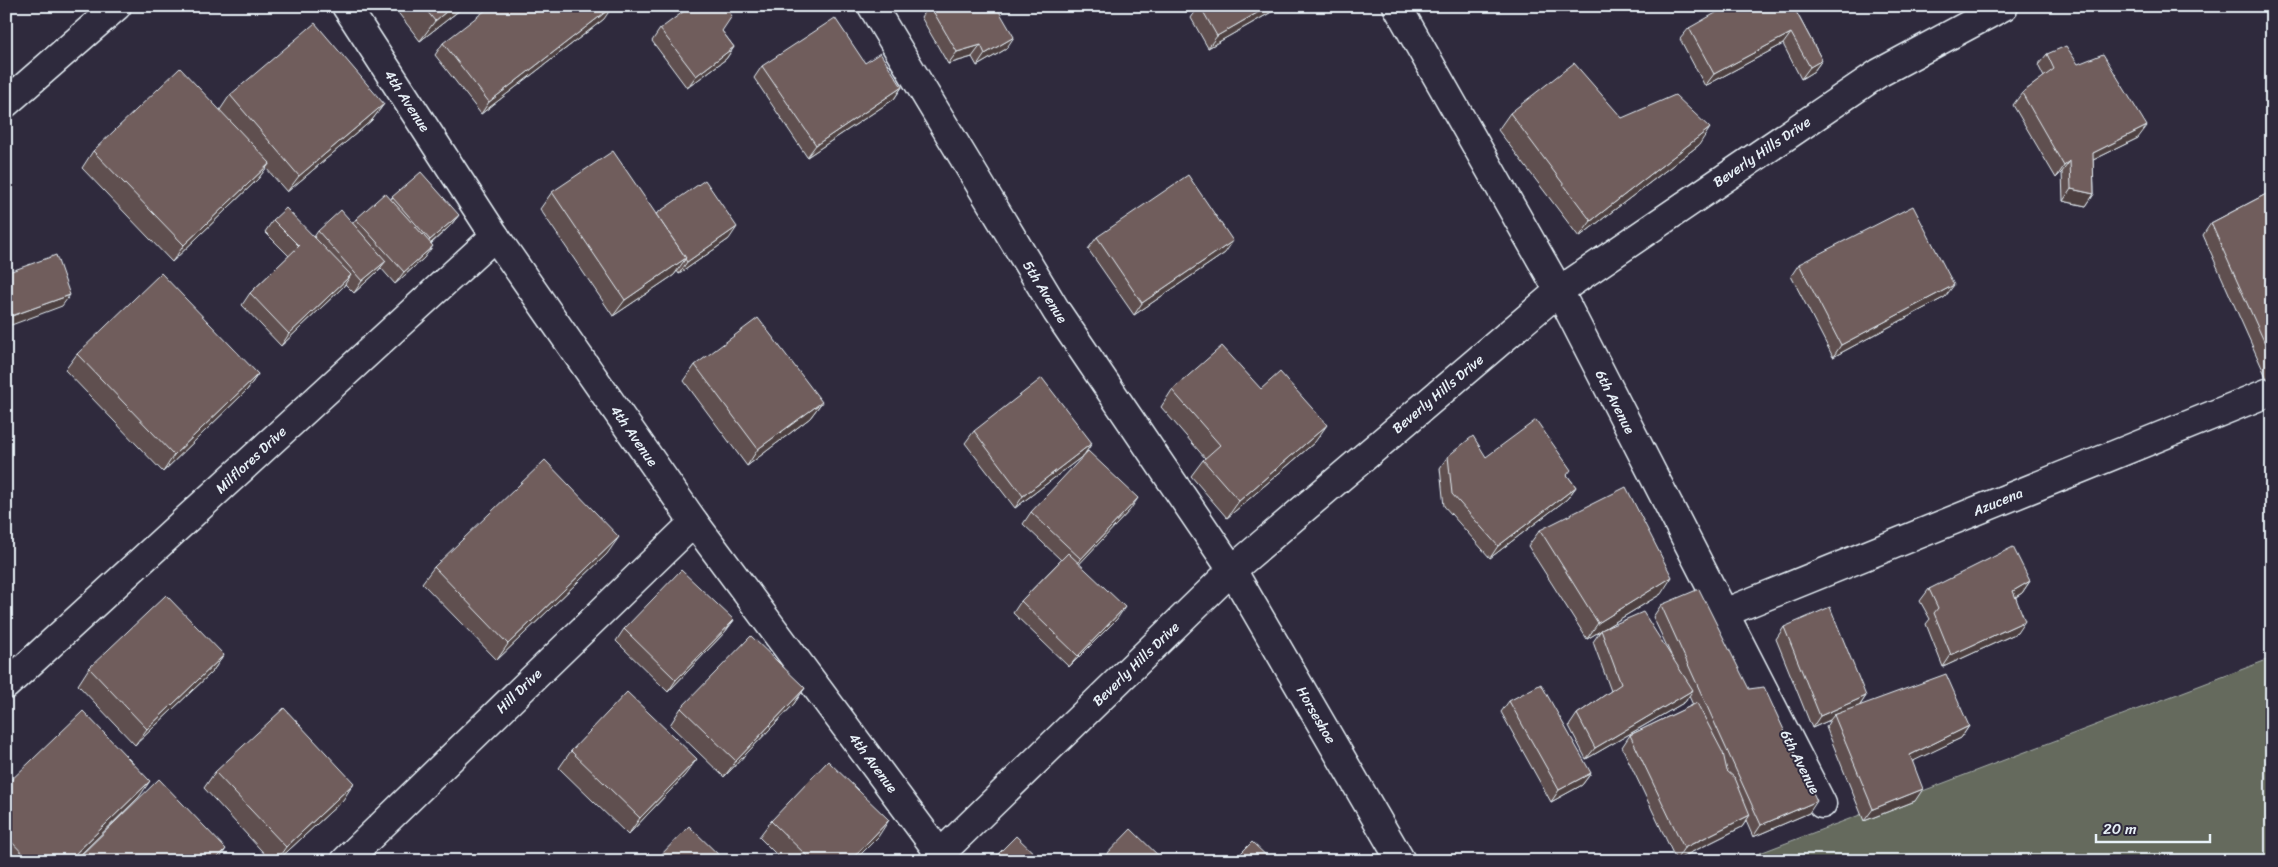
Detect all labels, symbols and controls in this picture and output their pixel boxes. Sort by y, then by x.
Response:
street label: 4th Avenue [377,65,437,138]
street label: Beverly Hills Drive [1708,110,1816,194]
street label: 5th Avenue [1016,256,1074,329]
street label: Beverly Hills Drive [1386,348,1490,440]
street label: 6th Avenue [1588,365,1642,439]
street label: 4th Avenue [604,400,665,472]
street label: Milflores Drive [209,420,293,500]
street label: Azucena [1968,481,2027,524]
street label: Beverly Hills Drive [1086,615,1186,713]
street label: Hill Drive [490,662,548,720]
street label: Horseshoe [1289,681,1343,749]
street label: 6th Avenue [1773,725,1827,799]
street label: 4th Avenue [842,727,904,799]
scale bar [2096,812,2209,844]
text: 20 m [2103,816,2137,842]

